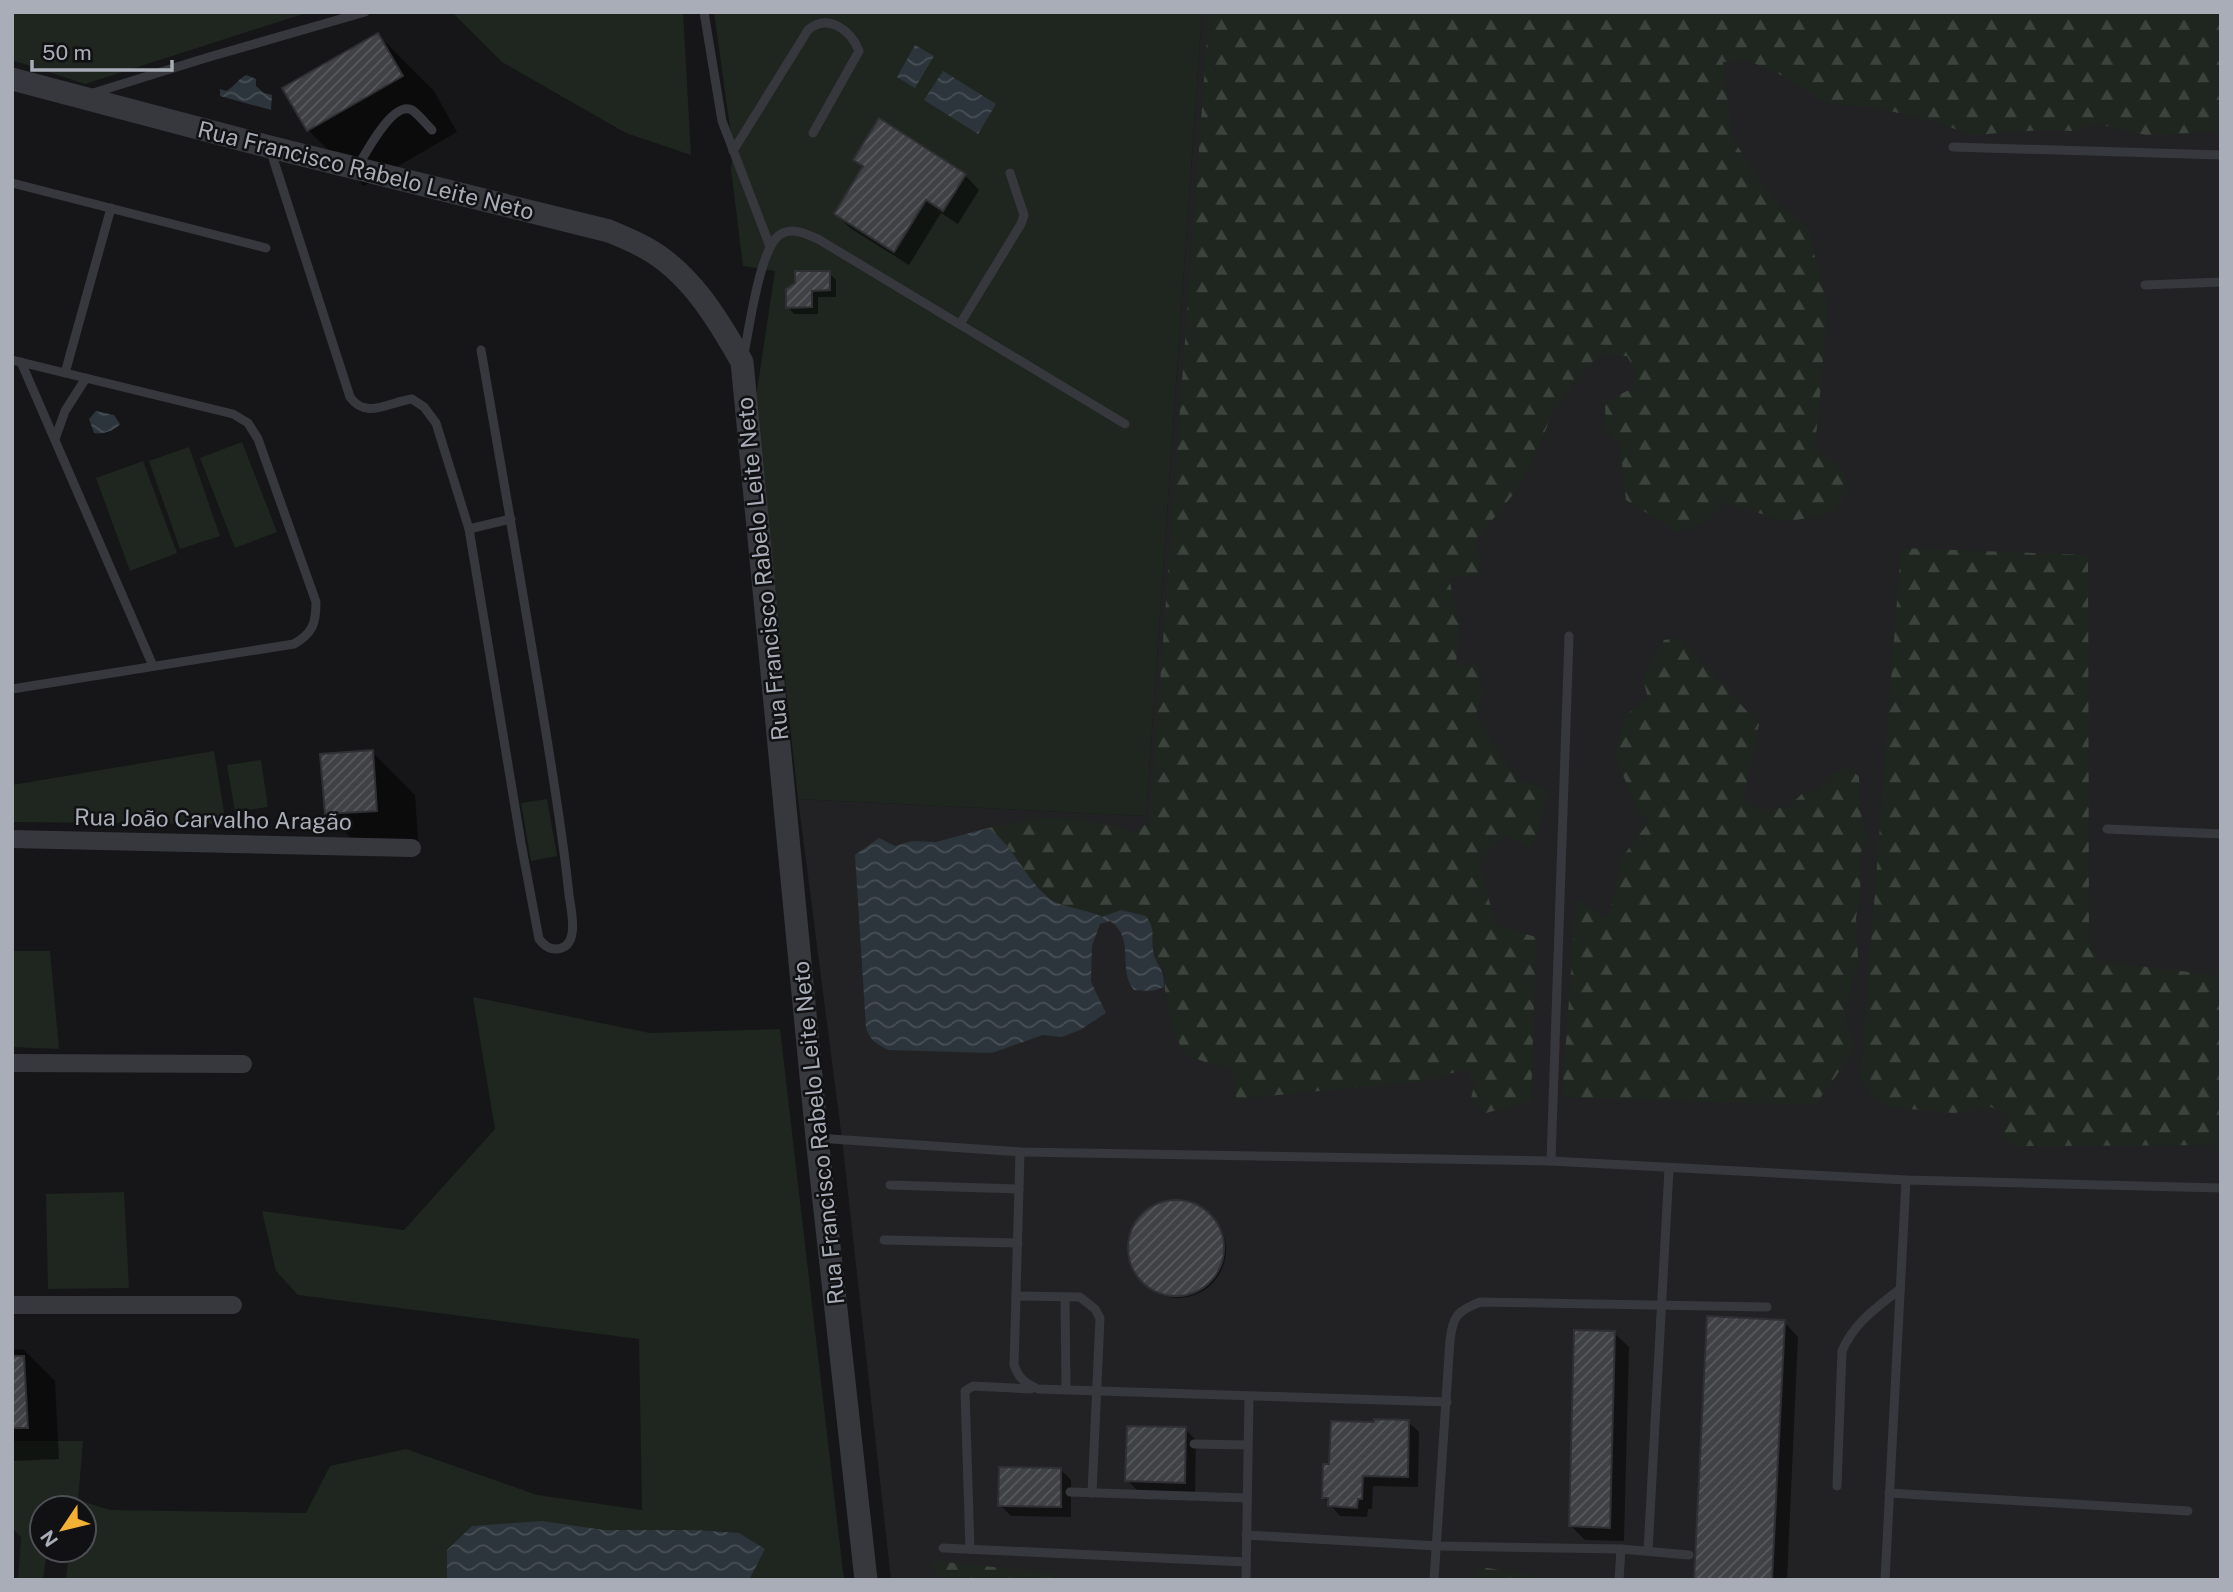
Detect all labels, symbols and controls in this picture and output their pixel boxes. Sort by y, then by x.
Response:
scale bar [32,28,172,72]
text: 50 m [42,40,92,65]
street label: Rua Francisco Rabelo Leite Neto [195,115,537,225]
street label: Rua Francisco Rabelo Leite Neto [731,396,793,742]
street label: Rua João Carvalho Aragão [74,803,352,835]
street label: Rua Francisco Rabelo Leite Neto [787,960,849,1306]
north arrow [28,1494,98,1564]
text: N [36,1526,62,1551]

